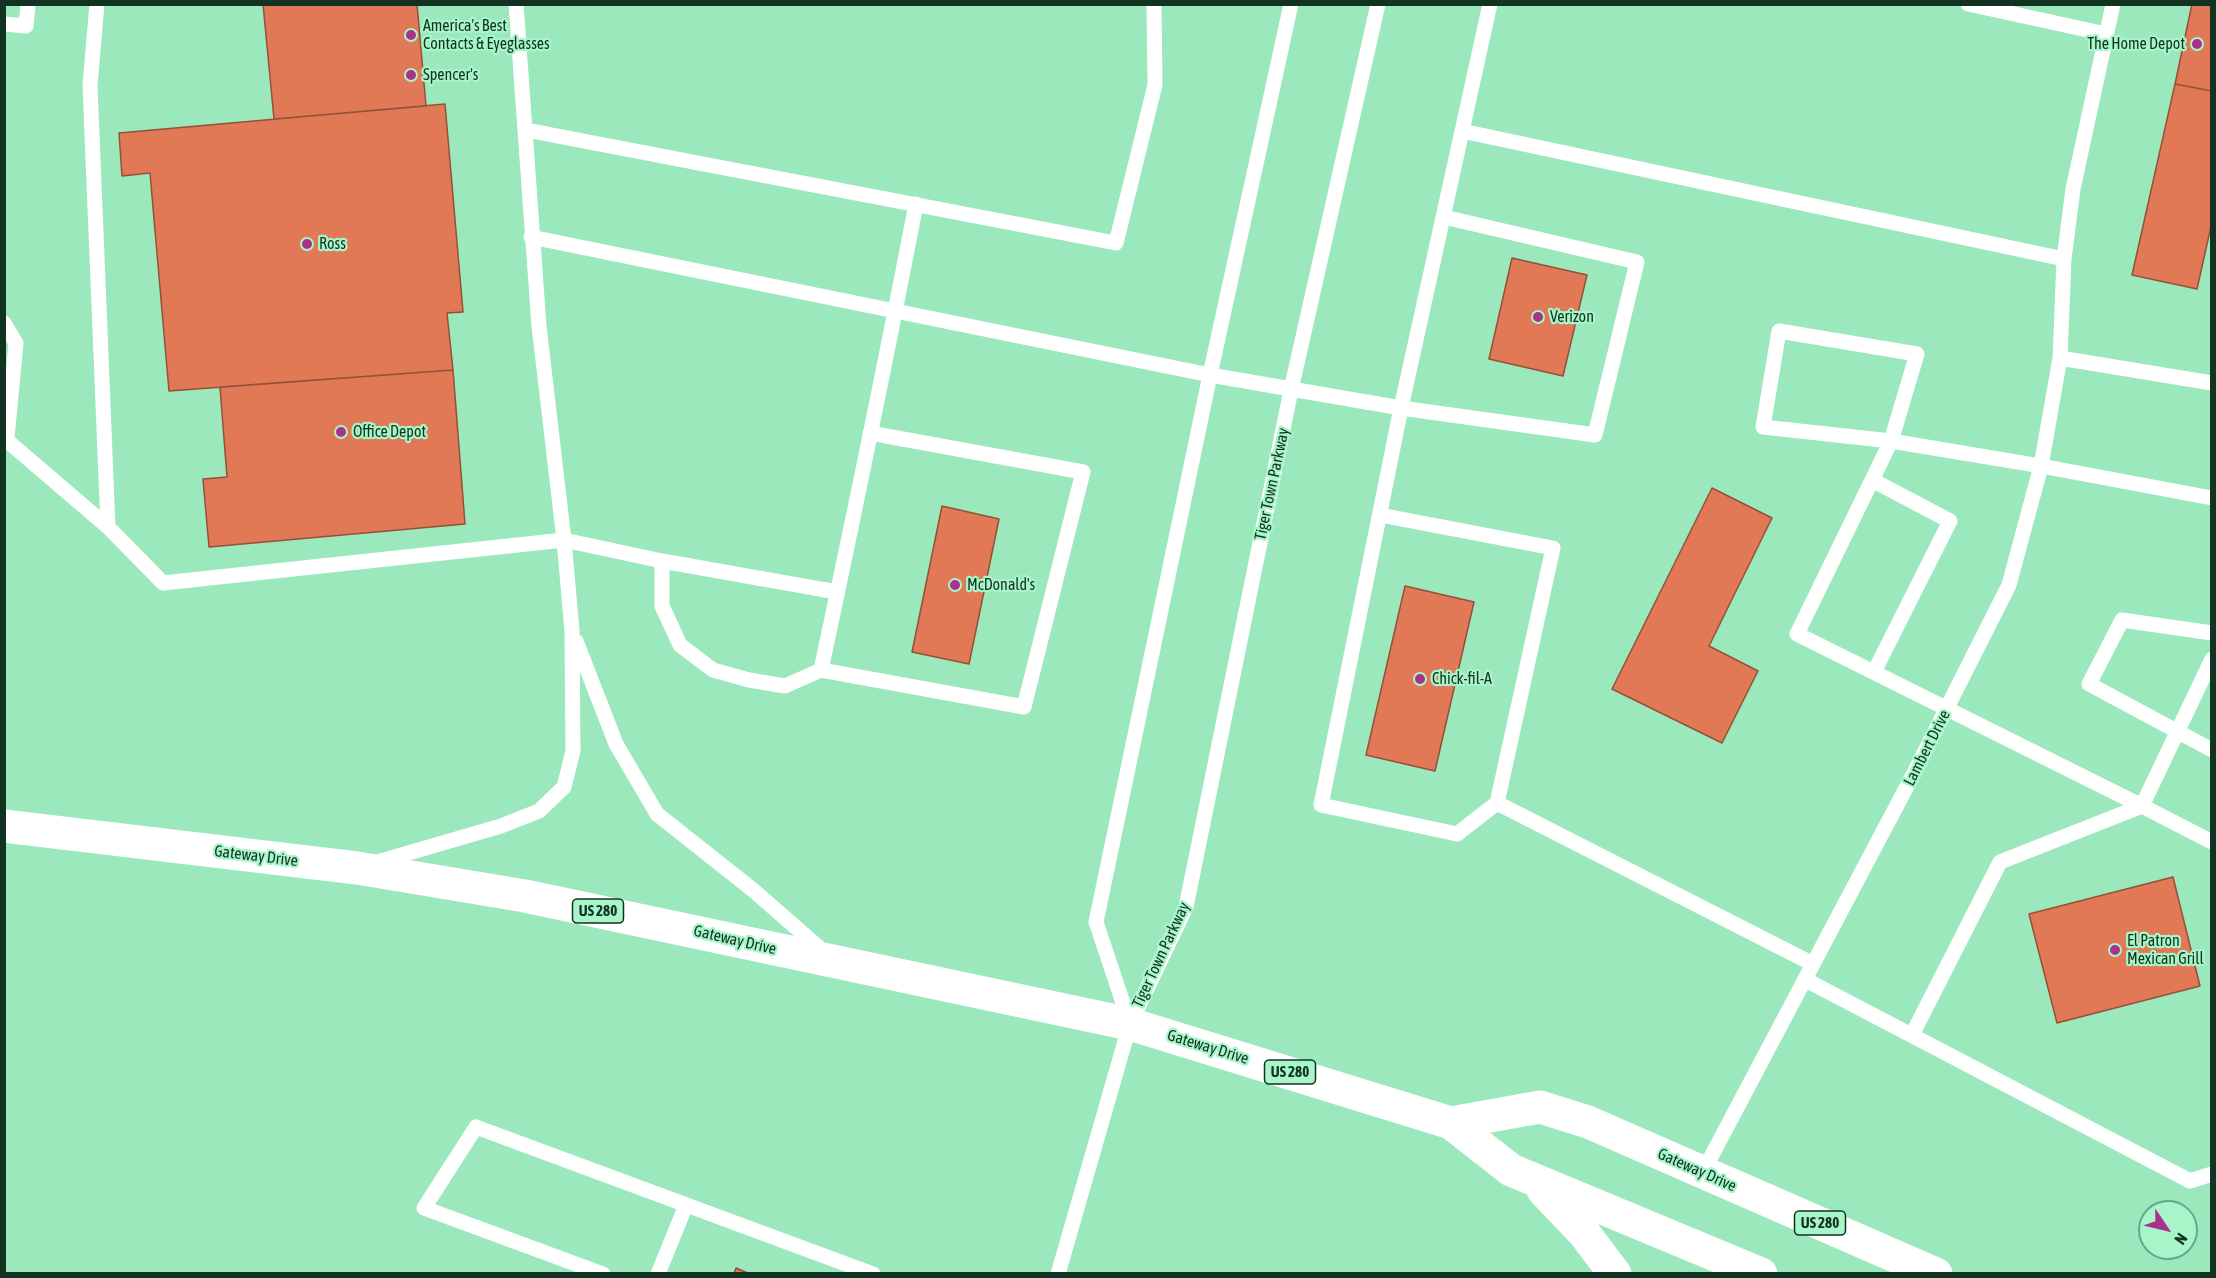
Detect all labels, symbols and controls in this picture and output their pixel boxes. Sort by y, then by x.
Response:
place label: America's Best Contacts & Eyeglasses [423,16,550,54]
marker: America's Best Contacts & Eyeglasses [404,28,418,42]
place label: The Home Depot [2087,34,2185,54]
marker: The Home Depot [2190,37,2204,51]
place label: Spencer's [423,65,479,85]
marker: Spencer's [404,68,418,82]
place label: Ross [319,234,346,254]
marker: Ross [300,237,314,251]
place label: Verizon [1550,307,1594,327]
marker: Verizon [1531,310,1545,324]
place label: Office Depot [353,422,426,442]
marker: Office Depot [334,425,348,439]
street label: Tiger Town Parkway [1251,426,1293,542]
place label: McDonald's [967,575,1035,595]
marker: McDonald's [948,578,962,592]
place label: Chick-fil-A [1432,669,1492,689]
marker: Chick-fil-A [1413,672,1427,686]
street label: Lambert Drive [1900,707,1954,789]
street label: Gateway Drive [213,841,299,871]
road number: US 280 [572,899,624,923]
street label: Tiger Town Parkway [1128,899,1194,1011]
street label: Gateway Drive [692,921,778,959]
place label: El Patron Mexican Grill [2127,931,2204,969]
marker: El Patron Mexican Grill [2108,943,2122,957]
street label: Gateway Drive [1165,1026,1251,1068]
road number: US 280 [1264,1060,1316,1084]
street label: Gateway Drive [1655,1144,1739,1196]
north arrow [2138,1200,2198,1260]
road number: US 280 [1794,1211,1846,1235]
text: N [2171,1230,2191,1248]

